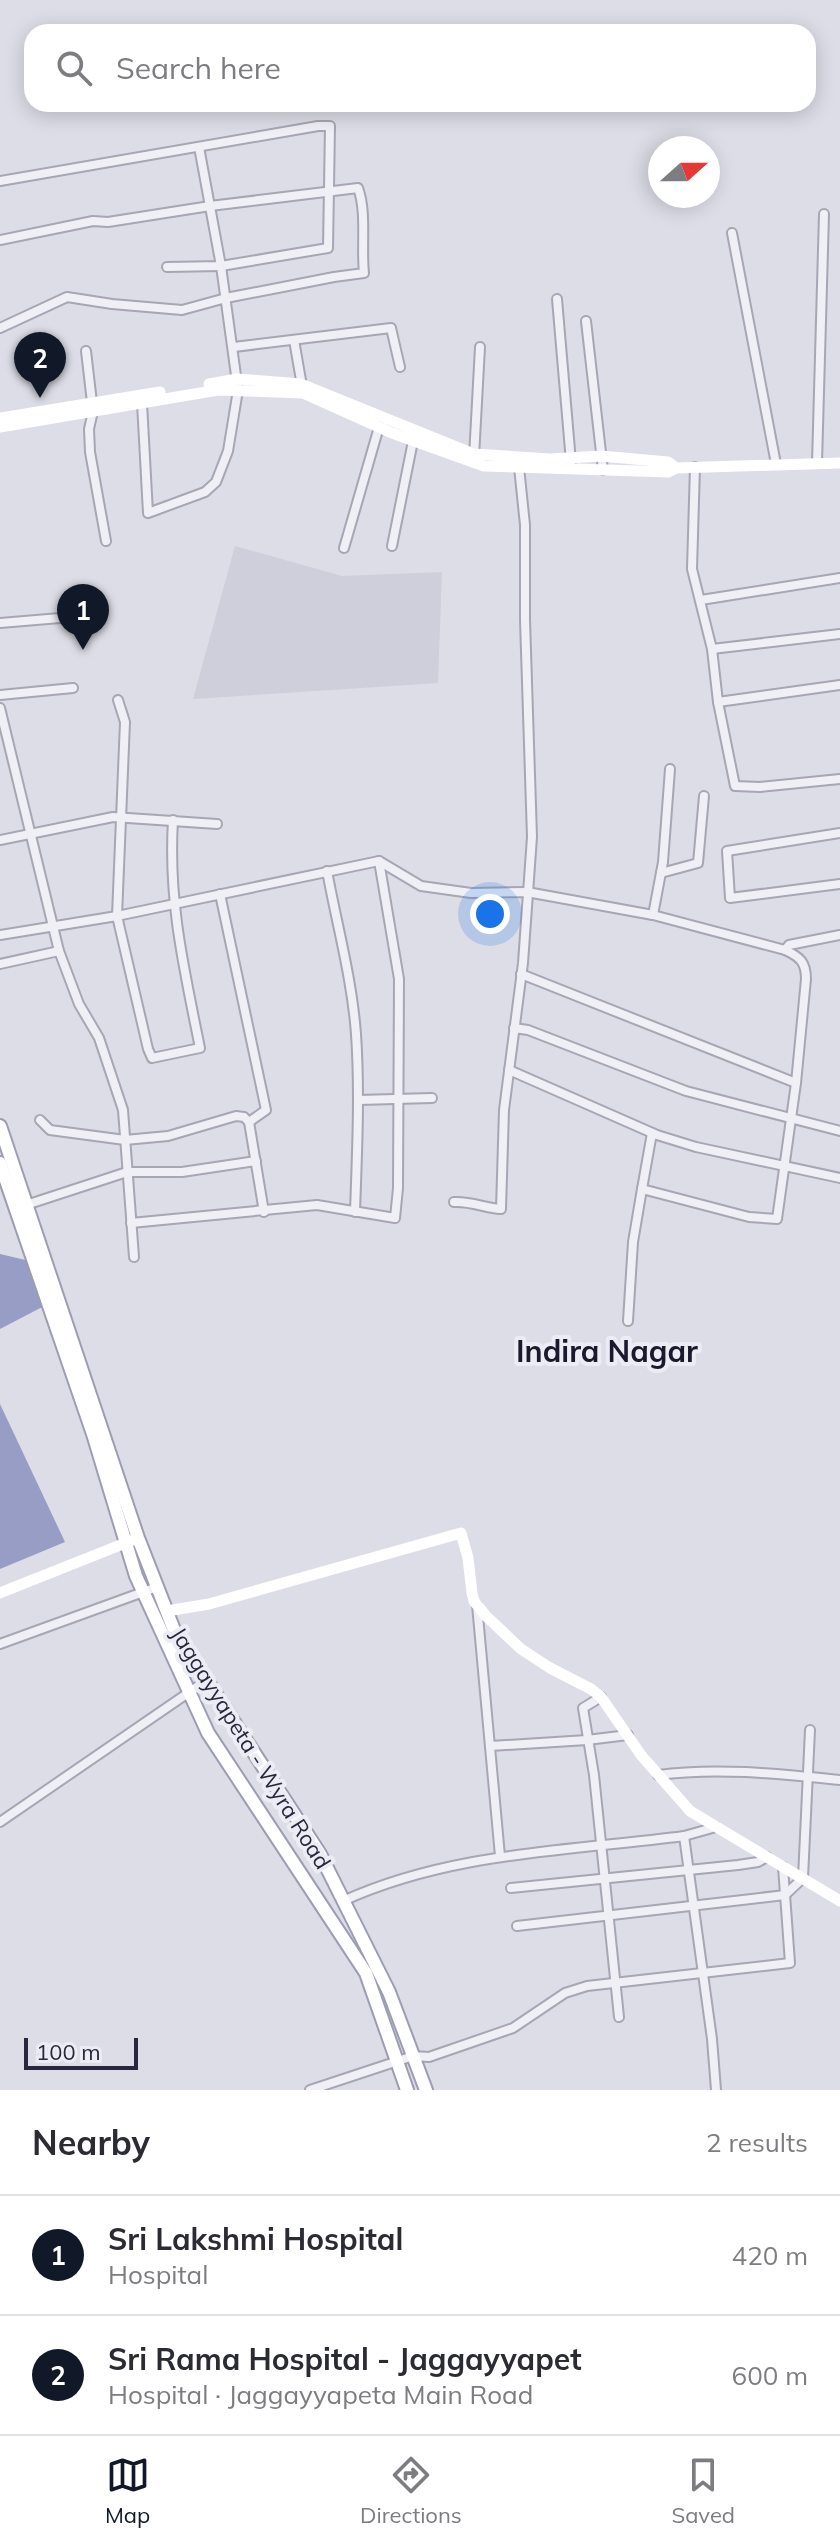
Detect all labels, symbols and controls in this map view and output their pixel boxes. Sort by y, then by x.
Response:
search box [24,24,816,112]
icon: search [52,46,96,90]
text: Search here [116,49,281,87]
north arrow [648,136,720,208]
pin: 2 [14,332,66,398]
pin: 1 [57,584,109,650]
your location [470,894,510,934]
district label: Indira Nagar [516,1332,698,1370]
street label: Jaggayyapeta - Wyra Road [165,1622,337,1874]
scale bar [24,2034,138,2070]
text: 100 m [36,2038,101,2066]
text: Nearby [32,2121,150,2164]
text: 2 results [706,2126,808,2159]
text: Sri Lakshmi Hospital [108,2220,403,2258]
text: 1 [50,2239,66,2272]
text: 420 m [732,2239,808,2272]
text: Hospital [108,2258,208,2291]
text: Sri Rama Hospital - Jaggayyapet [108,2340,582,2378]
text: 2 [50,2359,66,2392]
text: 600 m [732,2359,808,2392]
text: Hospital · Jaggayyapeta Main Road [108,2378,533,2411]
tab: Map [105,2453,150,2529]
tab: Directions [360,2453,462,2529]
tab: Saved [672,2453,735,2529]

